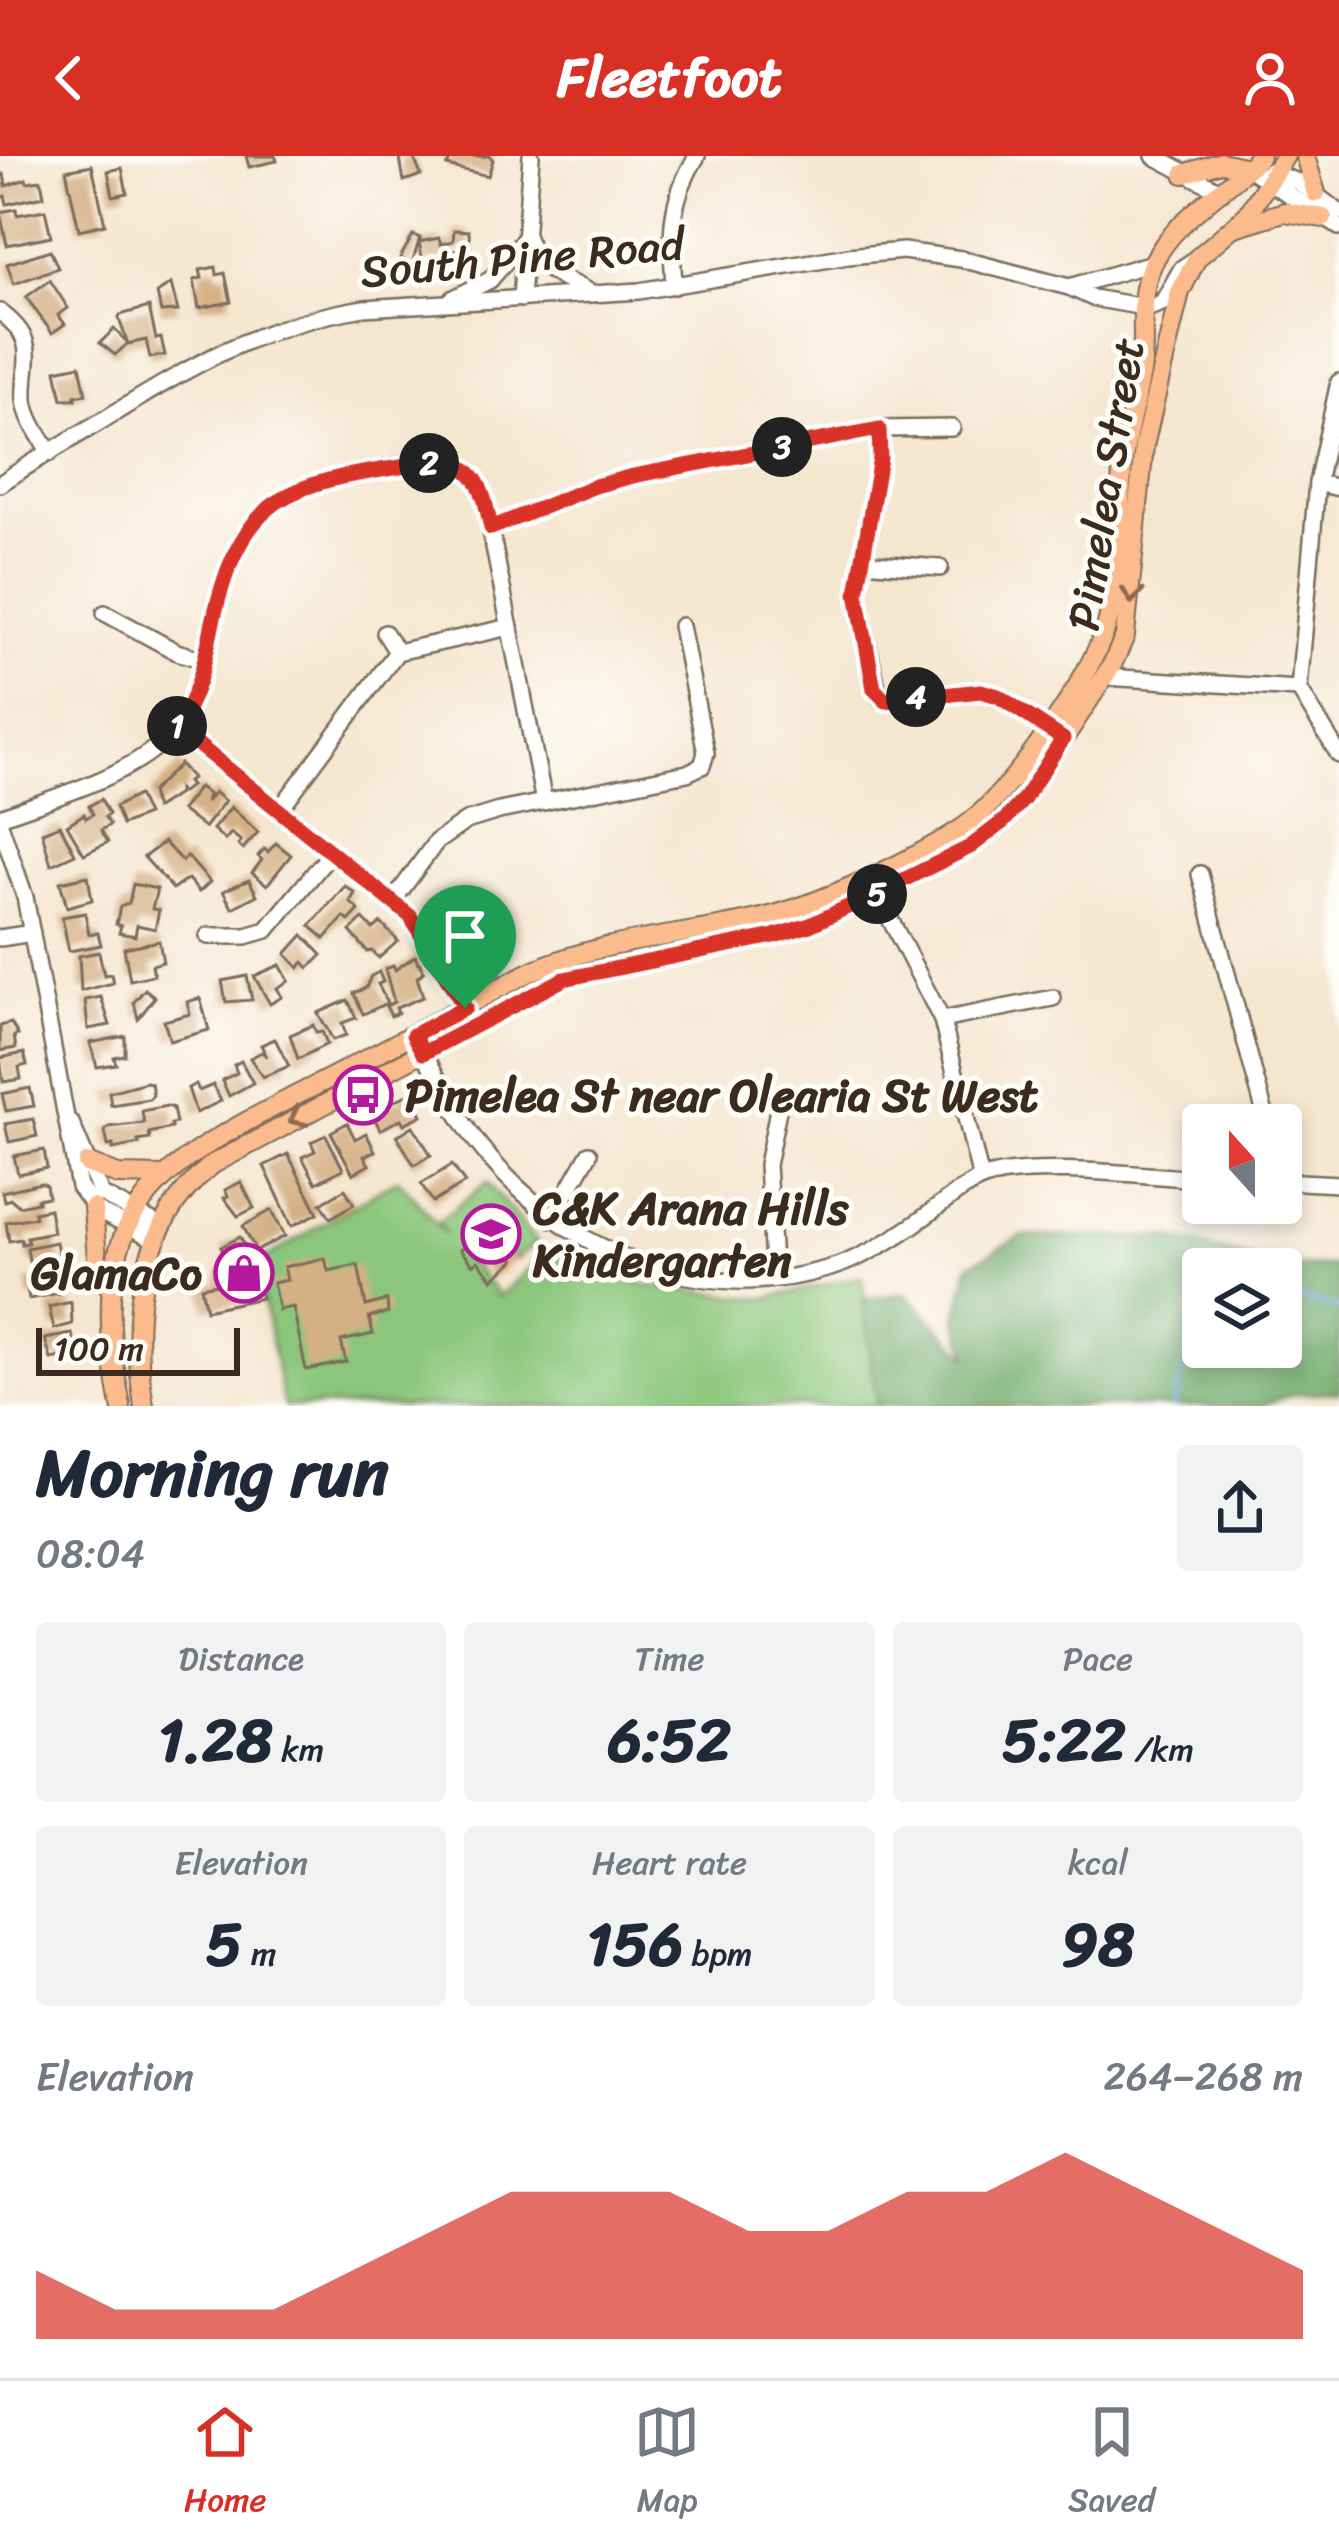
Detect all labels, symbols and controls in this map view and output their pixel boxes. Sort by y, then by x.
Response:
text: Fleetfoot [557,30,782,126]
icon: back [36,45,102,111]
icon: person [1237,45,1303,111]
street label: South Pine Road [357,204,690,312]
street label: Pimelea Street [1043,332,1169,636]
pin: 3 [752,417,812,477]
text: 3 [773,418,791,476]
pin: 2 [399,433,459,493]
text: 2 [419,434,439,492]
one-way arrow [1119,585,1145,605]
pin: 4 [886,667,946,727]
text: 4 [906,668,926,726]
pin: 1 [147,696,207,756]
text: 1 [170,697,184,755]
pin: 5 [847,864,907,924]
text: 5 [867,865,887,923]
pin [414,885,516,1008]
icon: arrive [432,903,498,969]
place label: Pimelea St near Olearia St West [405,1056,1039,1136]
bus stop icon: Pimelea St near Olearia St West [332,1064,394,1126]
one-way arrow [288,1103,309,1127]
north arrow [1182,1104,1302,1224]
map controls [1182,1104,1302,1368]
place label: C&K Arana Hills Kindergarten [532,1169,850,1301]
school or university icon: C&K Arana Hills Kindergarten [460,1203,522,1265]
place label: GlamaCo [31,1234,202,1314]
shop icon: GlamaCo [213,1242,275,1304]
button: layers [1182,1248,1302,1368]
text: 100 m [54,1320,144,1378]
scale bar [36,1322,240,1375]
text: Morning run [36,1415,389,1532]
button: share [1177,1445,1303,1571]
text: 08:04 [36,1519,145,1588]
text: Distance [179,1630,304,1688]
text: Time [635,1630,704,1688]
text: Pace [1063,1630,1133,1688]
text: 1.28 [158,1688,273,1794]
text: 6:52 [608,1688,731,1794]
text: 5:22 [1002,1688,1126,1794]
text: km [273,1721,324,1779]
text: /km [1126,1721,1194,1779]
text: Elevation [174,1834,308,1892]
text: Heart rate [592,1834,747,1892]
text: kcal [1068,1834,1128,1892]
text: 5 [206,1892,243,1998]
text: 156 [587,1892,683,1998]
text: 98 [1061,1892,1134,1998]
text: m [243,1925,276,1983]
text: bpm [683,1925,752,1983]
text: Elevation [36,2042,194,2111]
text: 264–268 m [1104,2042,1303,2111]
tab: Home [184,2399,266,2529]
tab: Map [634,2399,700,2529]
tab: Saved [1068,2399,1155,2529]

